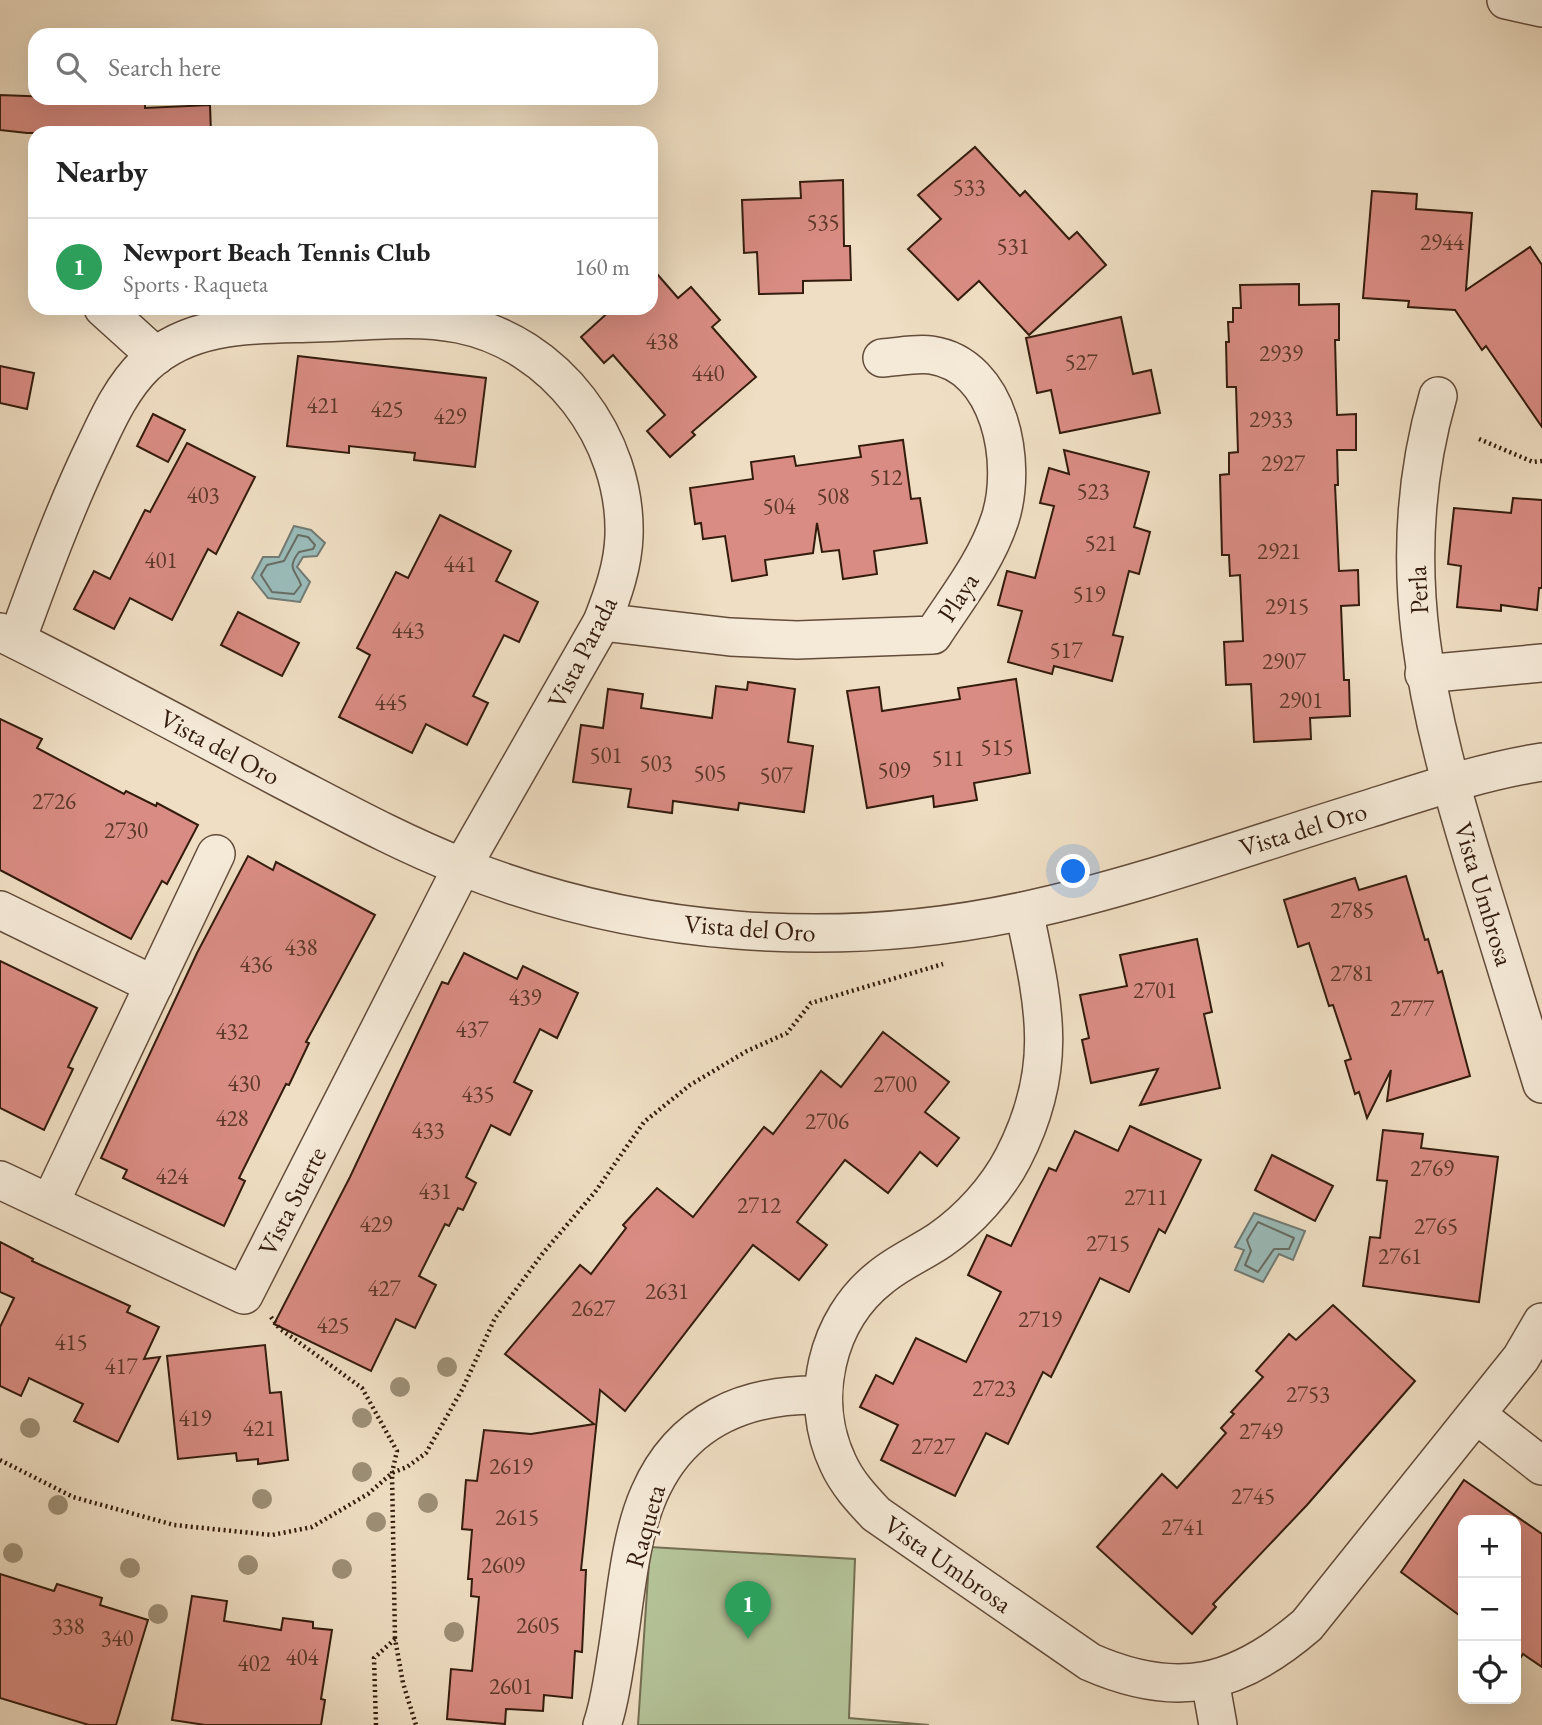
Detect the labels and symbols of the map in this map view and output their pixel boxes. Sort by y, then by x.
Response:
house number: 533 [952,172,986,202]
house number: 535 [806,207,840,237]
house number: 2944 [1420,227,1465,257]
house number: 531 [996,231,1030,261]
house number: 438 [645,326,679,356]
house number: 2939 [1259,338,1303,368]
house number: 527 [1064,347,1099,377]
house number: 440 [691,358,725,388]
house number: 421 [306,390,340,420]
house number: 425 [370,394,404,424]
house number: 429 [433,401,467,431]
house number: 2933 [1249,404,1293,434]
house number: 2927 [1261,448,1306,478]
house number: 512 [869,462,903,492]
house number: 523 [1076,476,1110,506]
house number: 403 [186,480,220,510]
house number: 508 [816,481,850,511]
house number: 504 [762,491,797,521]
house number: 521 [1084,528,1118,558]
house number: 2921 [1257,536,1301,566]
house number: 401 [144,545,178,575]
house number: 441 [443,549,477,579]
street label: Perla [1400,564,1436,615]
street label: Playa [930,565,987,628]
house number: 519 [1072,579,1106,609]
street label: Vista Parada [539,590,625,714]
house number: 2915 [1265,591,1309,621]
house number: 443 [391,615,425,645]
house number: 517 [1049,635,1084,665]
house number: 2907 [1262,646,1307,676]
house number: 2901 [1279,685,1323,715]
house number: 445 [374,687,408,717]
street label: Vista del Oro [154,701,286,793]
house number: 515 [980,732,1014,762]
house number: 501 [589,740,623,770]
house number: 511 [931,743,965,773]
house number: 503 [639,748,673,778]
house number: 509 [877,755,911,785]
house number: 505 [693,758,727,788]
house number: 507 [759,760,794,790]
house number: 2726 [32,786,76,816]
street label: Vista del Oro [1235,794,1371,864]
house number: 2730 [104,815,148,845]
street label: Vista Umbrosa [1446,818,1522,971]
your location [1056,854,1090,888]
house number: 2785 [1330,895,1374,925]
street label: Vista del Oro [683,906,817,950]
house number: 438 [284,932,318,962]
house number: 436 [239,949,273,979]
house number: 2781 [1330,958,1374,988]
house number: 2701 [1133,975,1177,1005]
house number: 439 [508,982,542,1012]
house number: 2777 [1390,993,1435,1023]
house number: 437 [455,1014,490,1044]
house number: 432 [215,1016,249,1046]
house number: 430 [227,1068,261,1098]
house number: 2700 [873,1069,917,1099]
house number: 435 [461,1079,495,1109]
house number: 428 [215,1103,249,1133]
house number: 2706 [805,1106,849,1136]
house number: 433 [411,1115,445,1145]
street label: Vista Suerte [250,1141,334,1261]
house number: 2769 [1410,1153,1454,1183]
house number: 424 [155,1161,190,1191]
house number: 431 [418,1176,452,1206]
house number: 2711 [1124,1182,1168,1212]
house number: 2712 [737,1190,781,1220]
house number: 429 [359,1209,393,1239]
house number: 2765 [1414,1211,1458,1241]
house number: 2715 [1086,1228,1130,1258]
house number: 2761 [1378,1241,1422,1271]
house number: 427 [367,1273,402,1303]
house number: 2631 [645,1276,689,1306]
house number: 2627 [571,1293,616,1323]
house number: 2719 [1018,1304,1062,1334]
house number: 425 [316,1310,350,1340]
house number: 415 [54,1327,88,1357]
house number: 417 [104,1351,139,1381]
house number: 2723 [972,1373,1016,1403]
house number: 2753 [1286,1379,1330,1409]
house number: 419 [178,1403,212,1433]
house number: 421 [242,1413,276,1443]
house number: 2749 [1239,1416,1283,1446]
house number: 2727 [911,1431,956,1461]
house number: 2619 [489,1451,533,1481]
street label: Raqueta [617,1480,673,1571]
house number: 2745 [1231,1481,1275,1511]
house number: 2615 [495,1502,539,1532]
street label: Vista Umbrosa [877,1507,1019,1621]
house number: 2741 [1161,1512,1205,1542]
house number: 2609 [481,1550,525,1580]
pin: 1 [725,1581,771,1639]
house number: 2605 [516,1610,560,1640]
house number: 338 [51,1611,85,1641]
house number: 340 [100,1623,134,1653]
house number: 404 [285,1642,320,1672]
house number: 402 [237,1648,271,1678]
house number: 2601 [489,1671,533,1701]

